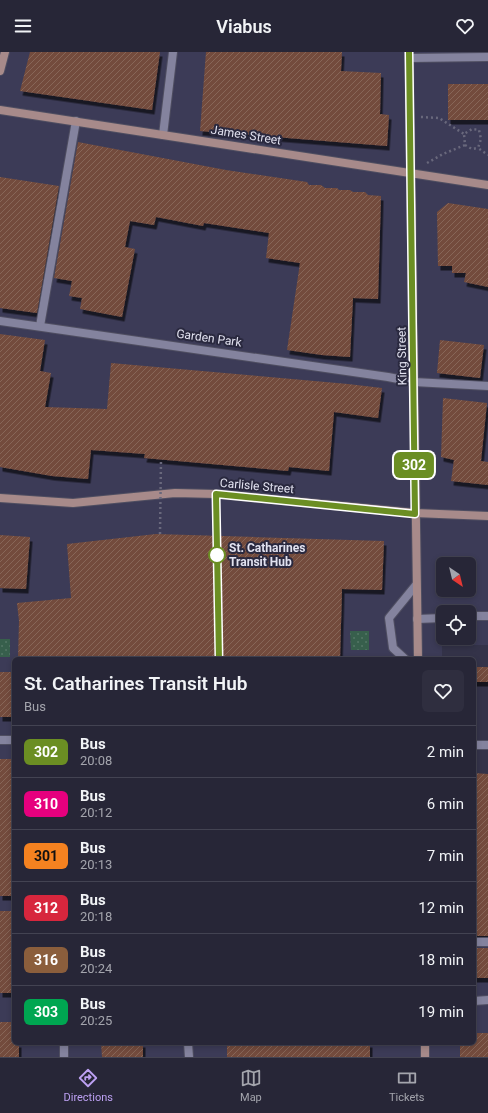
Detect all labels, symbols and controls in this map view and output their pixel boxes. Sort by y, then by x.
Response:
icon: menu [12,15,34,37]
icon: heart [454,15,476,37]
text: Viabus [216,16,272,37]
street label: James Street [210,123,282,147]
street label: Garden Park [176,327,243,350]
street label: King Street [394,327,410,385]
line badge: 302 [391,452,437,478]
text: 302 [402,457,426,473]
street label: Carlisle Street [219,476,295,496]
place label: St. Catharines Transit Hub [229,541,305,569]
marker: St. Catharines Transit Hub [208,546,226,564]
north arrow [436,557,476,597]
map controls [436,557,476,645]
button: locate [436,605,476,645]
button: heart [422,670,464,712]
text: St. Catharines Transit Hub [24,672,247,695]
text: Bus [24,699,46,714]
text: Bus [80,735,106,753]
text: 2 min [427,743,464,761]
text: 302 [34,744,58,760]
text: 20:08 [80,753,112,768]
text: Bus [80,787,106,805]
text: 6 min [427,795,464,813]
text: 310 [34,796,58,812]
text: 20:12 [80,805,112,820]
text: Bus [80,839,106,857]
text: 7 min [427,847,464,865]
text: 301 [34,848,58,864]
text: 20:13 [80,857,112,872]
text: Bus [80,891,106,909]
text: 12 min [418,899,464,917]
text: 312 [34,900,58,916]
text: 20:18 [80,909,112,924]
text: Bus [80,943,106,961]
text: 18 min [418,951,464,969]
text: 316 [34,952,58,968]
text: 20:24 [80,961,112,976]
text: Bus [80,995,106,1013]
text: 19 min [418,1003,464,1021]
text: 303 [34,1004,58,1020]
text: 20:25 [80,1013,112,1028]
tab: Directions [64,1067,113,1104]
tab: Map [240,1067,262,1104]
tab: Tickets [389,1067,425,1104]

